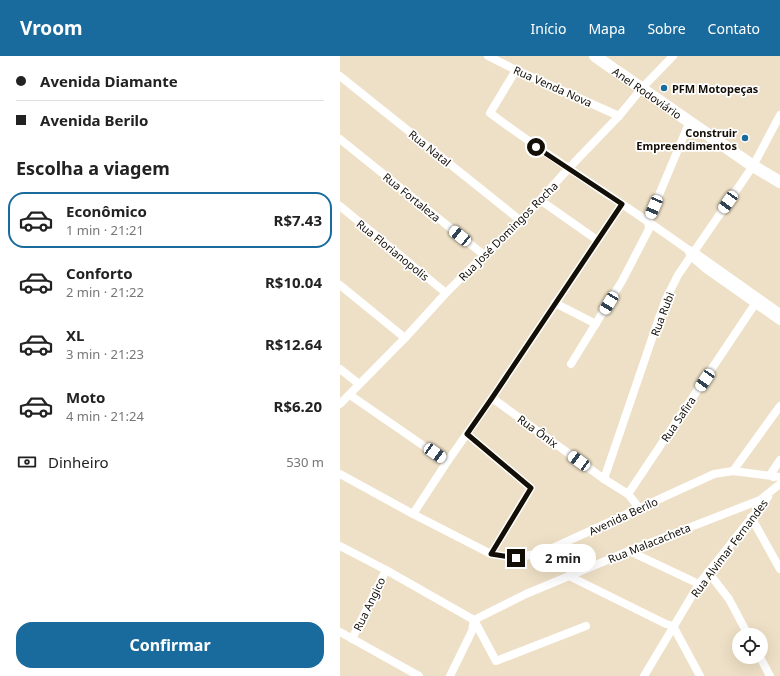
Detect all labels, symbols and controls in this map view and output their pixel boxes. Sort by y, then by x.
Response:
text: Vroom [20,15,83,41]
text: Início [531,19,566,38]
text: Mapa [588,19,625,38]
text: Sobre [647,19,686,38]
text: Contato [708,19,760,38]
street label: Rua Venda Nova [511,62,595,110]
street label: Anel Rodoviário [610,63,685,122]
text: Avenida Diamante [40,71,178,91]
place label: PFM Motopeças [672,81,759,96]
marker: PFM Motopeças [659,83,669,93]
text: Avenida Berilo [40,110,148,130]
place label: Construir Empreendimentos [636,125,737,153]
street label: Rua Natal [406,126,454,170]
marker: Construir Empreendimentos [740,133,750,143]
route start [527,138,545,156]
text: Escolha a viagem [16,156,170,180]
street label: Rua Fortaleza [380,169,444,225]
street label: Rua José Domingos Rocha [455,178,561,284]
car [716,189,740,215]
car [644,194,664,220]
text: Econômico [66,201,147,221]
icon: car [18,202,54,238]
text: R$7.43 [274,210,322,230]
street label: Rua Florianopolis [354,216,432,284]
text: 1 min · 21:21 [66,221,144,239]
car [447,224,473,248]
text: Conforto [66,263,133,283]
icon: car [18,264,54,300]
text: R$10.04 [265,272,322,292]
text: 2 min · 21:22 [66,283,144,301]
car [598,290,620,316]
street label: Rua Rubi [647,290,677,338]
text: XL [66,325,84,345]
icon: car [18,326,54,362]
text: R$12.64 [265,334,322,354]
text: 3 min · 21:23 [66,345,144,363]
car [693,367,717,393]
text: Moto [66,387,105,407]
icon: car [18,388,54,424]
street label: Rua Safira [657,393,699,445]
text: R$6.20 [274,396,322,416]
text: 4 min · 21:24 [66,407,144,425]
street label: Rua Ônix [515,411,561,451]
car [422,441,448,465]
car [566,449,592,473]
icon: cash [16,451,38,473]
text: Dinheiro [48,452,109,472]
text: 530 m [286,453,324,471]
street label: Avenida Berilo [586,493,660,539]
street label: Rua Alvimar Fernandes [687,496,771,600]
street label: Rua Malacacheta [606,520,692,566]
callout: 2 min [530,544,596,572]
route end [507,549,525,567]
text: 2 min [545,549,581,567]
street label: Rua Angico [350,574,389,633]
button: Confirmar [16,622,324,668]
map controls [732,628,768,664]
button: locate [732,628,768,664]

